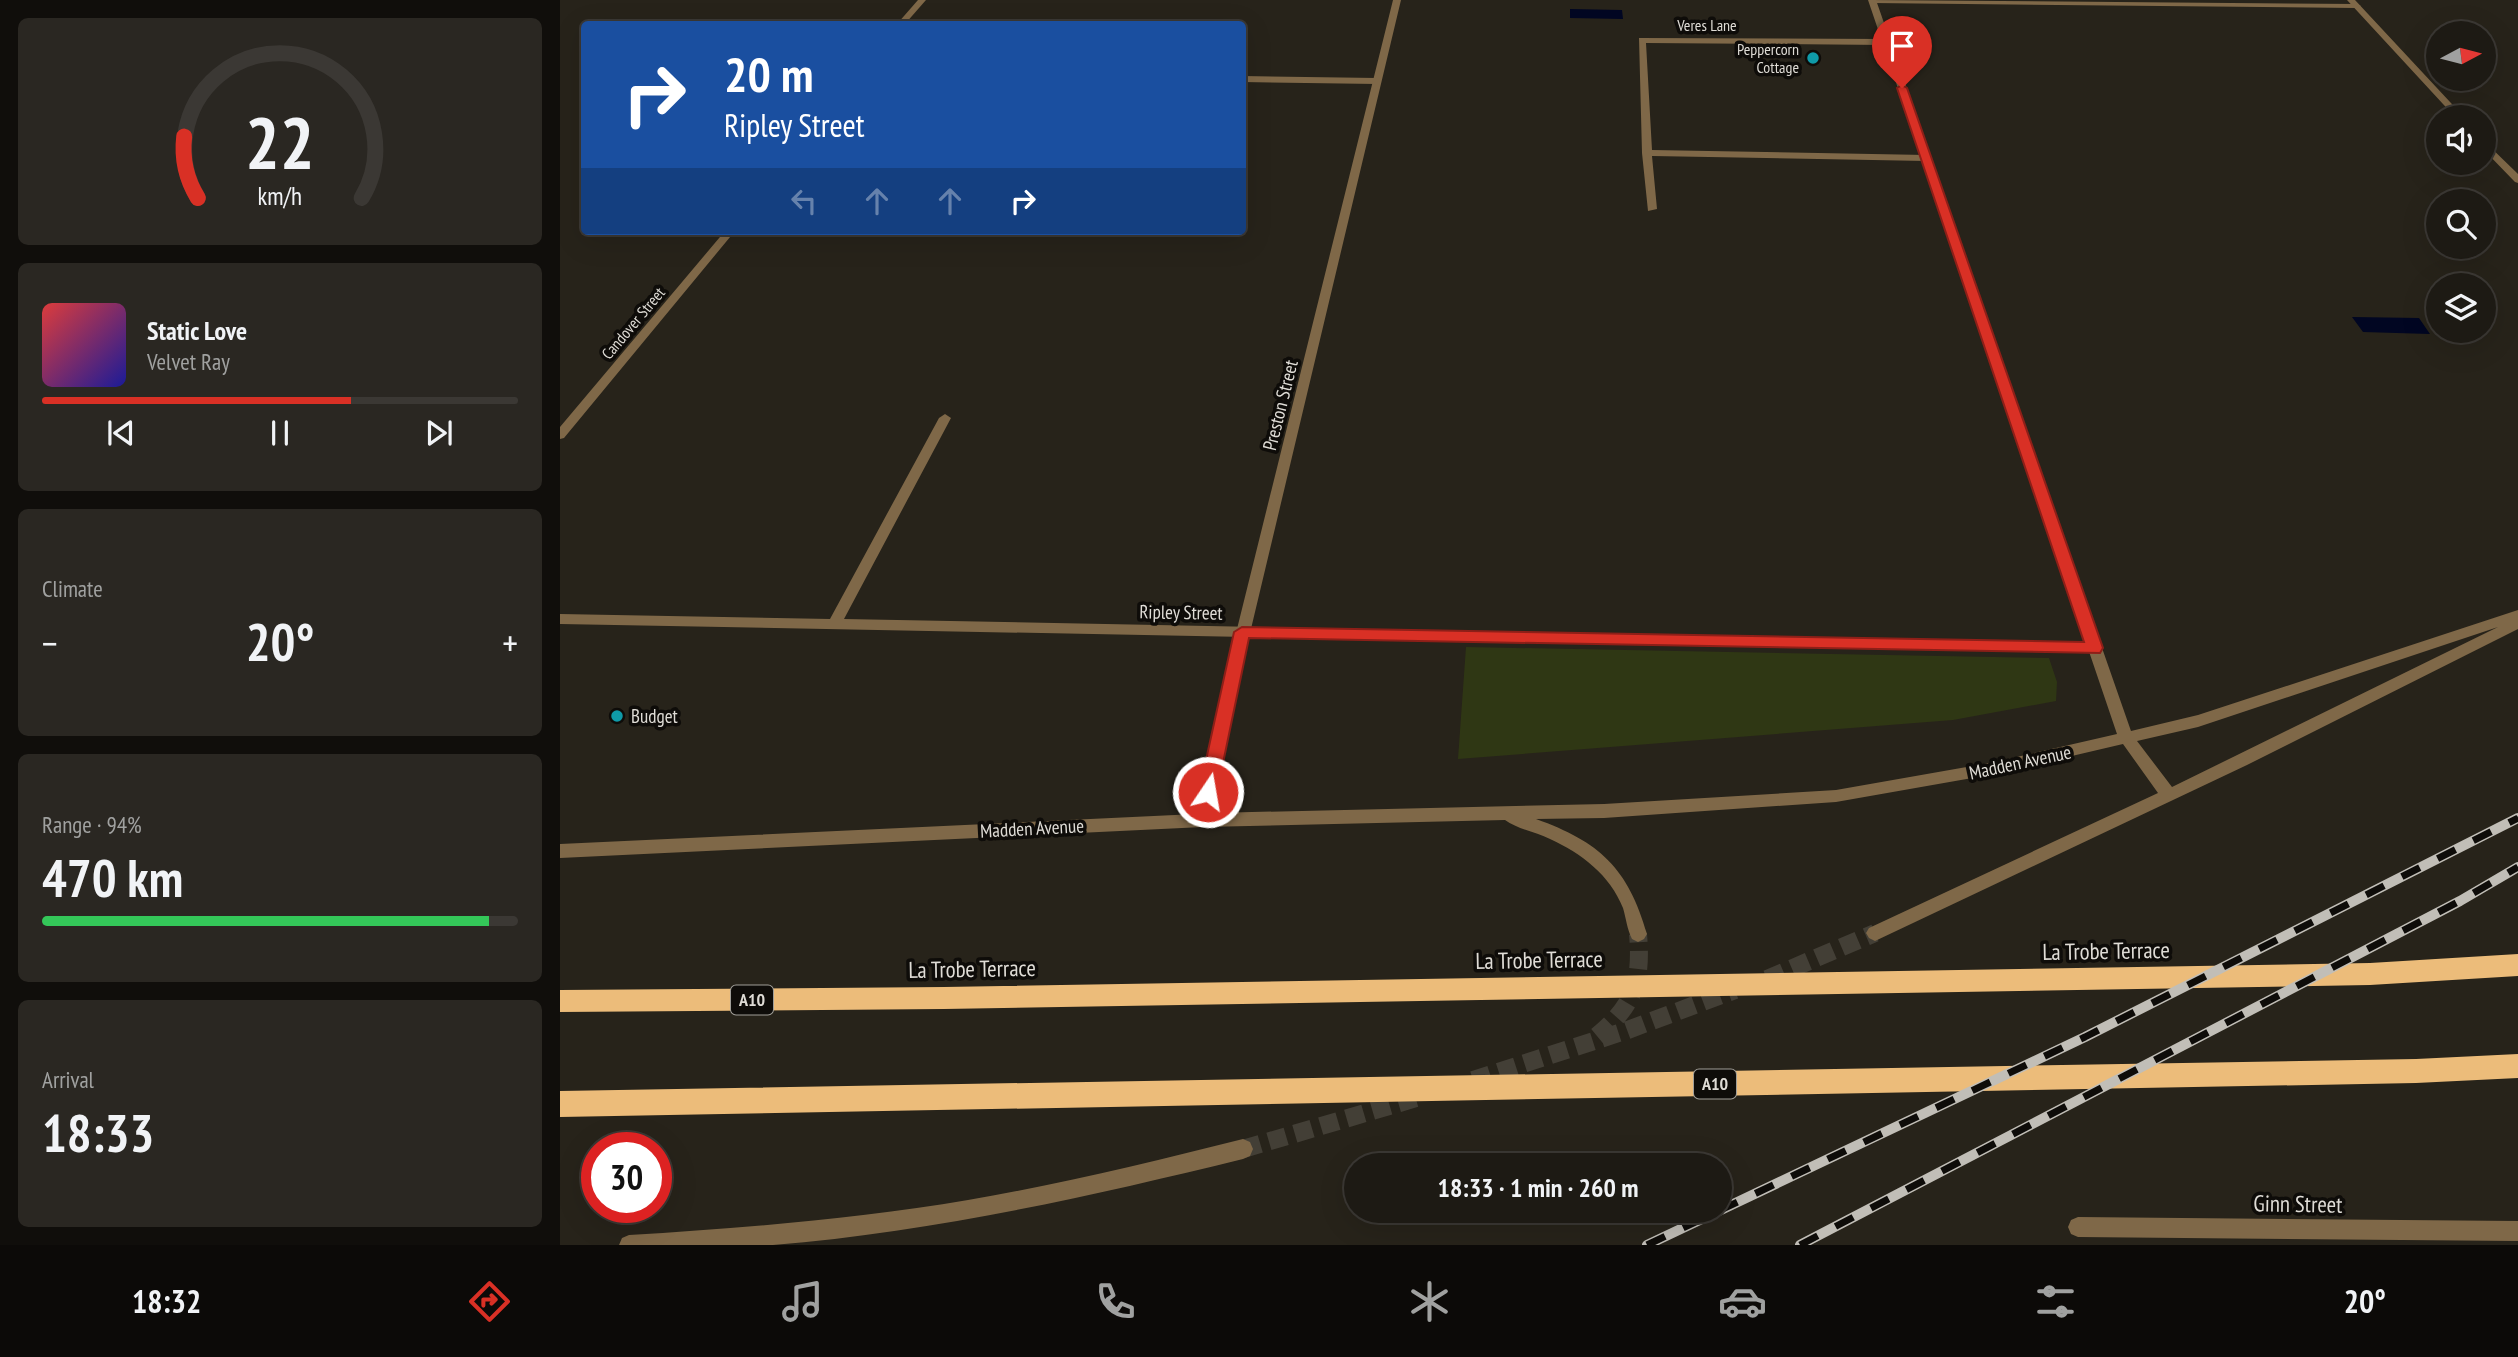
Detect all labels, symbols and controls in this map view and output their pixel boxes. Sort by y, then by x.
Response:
street label: Veres Lane [1676,15,1737,35]
pin [1872,16,1932,88]
north arrow [2426,21,2496,91]
map controls [2426,21,2496,343]
icon: arrive [1883,27,1921,65]
place label: Peppercorn Cottage [1737,39,1799,77]
text: 20 m [724,42,813,106]
icon: right [609,49,700,140]
marker: Peppercorn Cottage [1805,50,1821,66]
text: 22 [245,94,315,188]
text: Ripley Street [724,104,864,146]
button: sound [2426,105,2496,175]
text: km/h [258,180,302,212]
icon: left [785,182,823,220]
icon: ahead [858,182,896,220]
icon: ahead [931,182,969,220]
icon: right [1004,182,1042,220]
button: search [2426,189,2496,259]
button: layers [2426,273,2496,343]
street label: Candover Street [597,282,669,363]
text: Static Love [147,314,247,347]
text: Velvet Ray [147,347,230,376]
street label: Preston Street [1257,356,1303,453]
icon: previous [102,414,140,452]
icon: pause [261,414,299,452]
icon: next [420,414,458,452]
text: Climate [42,574,103,603]
street label: Ripley Street [1139,599,1224,625]
text: 20° [246,608,314,675]
text: − [42,618,58,667]
text: + [502,618,518,667]
place label: Budget [631,704,678,728]
marker: Budget [609,708,625,724]
street label: Madden Avenue [1967,739,2073,785]
position arrow [1171,755,1245,829]
text: Range · 94% [42,810,142,839]
street label: Madden Avenue [979,813,1085,843]
text: 470 km [42,844,183,911]
street label: La Trobe Terrace [2042,935,2170,966]
street label: La Trobe Terrace [1475,944,1603,975]
street label: La Trobe Terrace [908,953,1036,984]
road number: A10 [731,986,773,1015]
text: Arrival [42,1065,94,1094]
road number: A10 [1694,1070,1736,1098]
text: 18:33 [42,1099,154,1166]
speed limit sign: 30 [581,1132,672,1223]
text: 18:33 · 1 min · 260 m [1438,1171,1638,1204]
street label: Ginn Street [2253,1188,2343,1219]
icon: directions [465,1277,514,1326]
icon: music [778,1277,827,1326]
icon: phone [1091,1277,1140,1326]
icon: climate [1405,1277,1454,1326]
icon: car [1718,1277,1767,1326]
icon: filters [2031,1277,2080,1326]
text: 18:32 [132,1280,201,1322]
text: 20° [2344,1280,2386,1322]

